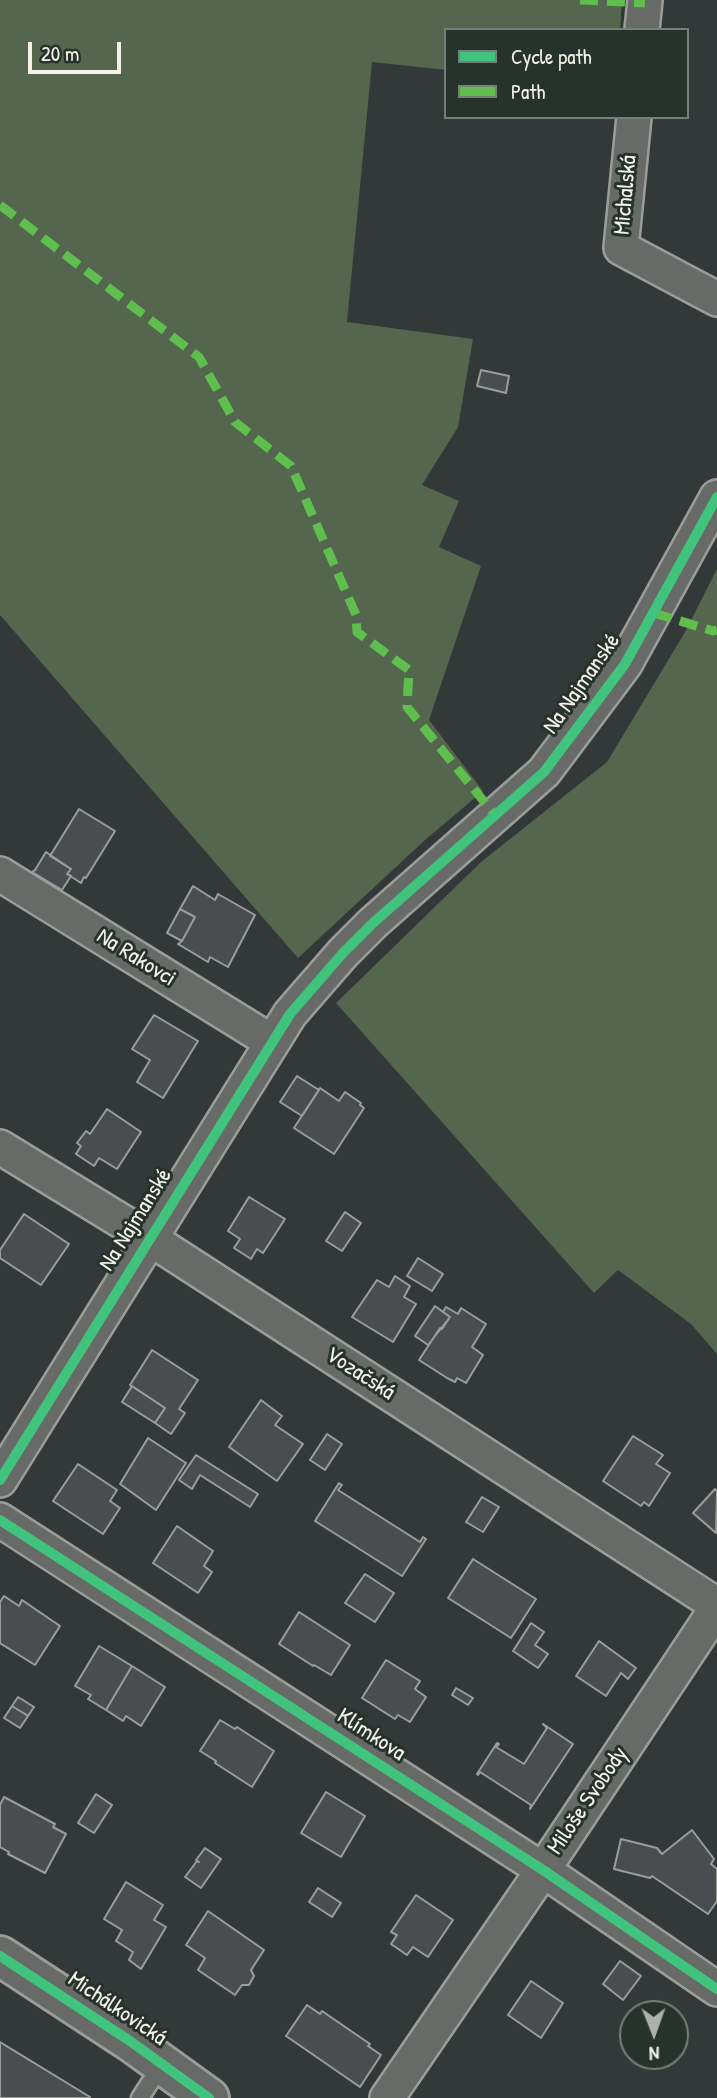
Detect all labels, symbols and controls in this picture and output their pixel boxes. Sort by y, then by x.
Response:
scale bar [32,28,124,72]
legend [444,28,689,119]
text: 20 m [41,39,79,68]
text: Cycle path [511,42,592,71]
text: Path [511,77,545,106]
street label: Michalská [609,154,643,236]
street label: Na Najmanské [537,629,627,739]
street label: Na Rakovci [91,923,181,993]
street label: Na Najmanské [94,1164,178,1276]
street label: Vozačská [320,1341,400,1407]
street label: Klímkova [332,1703,410,1767]
street label: Miloše Svobody [542,1742,634,1860]
street label: Michálkovická [62,1966,172,2052]
north arrow [619,2000,689,2070]
text: N [649,2041,660,2067]

